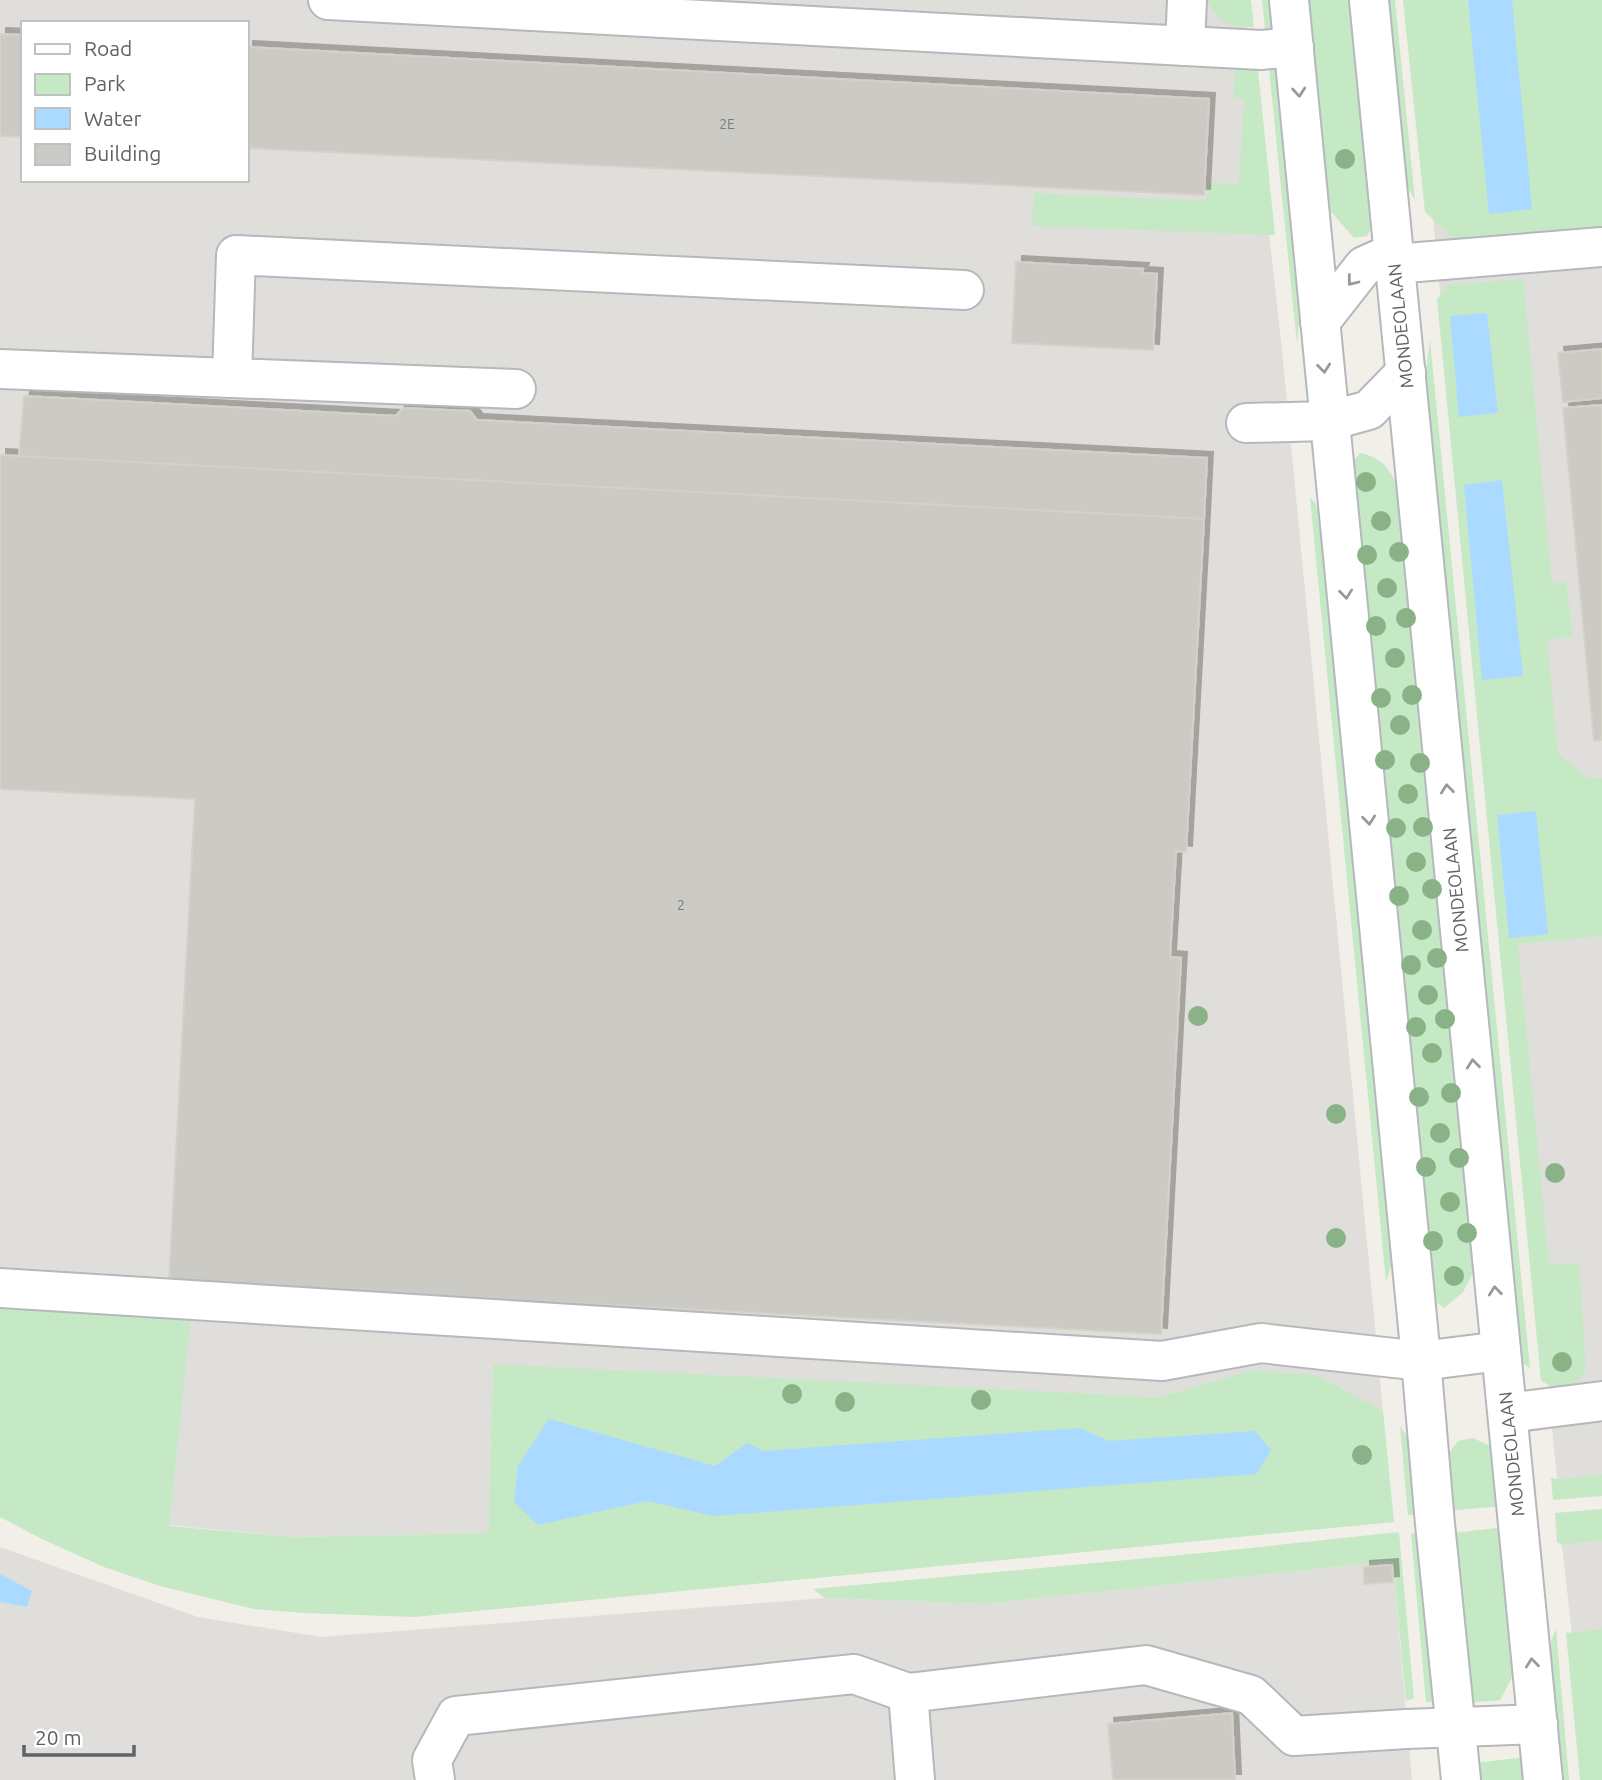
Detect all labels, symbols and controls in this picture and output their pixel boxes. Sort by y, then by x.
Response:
legend [21,21,248,182]
text: Road [84,36,132,60]
text: Park [84,71,126,95]
one-way arrow [1291,86,1306,98]
text: Water [84,106,142,130]
house number: 2E [719,116,735,132]
text: Building [84,141,161,165]
street label: MONDEOLAAN [1384,263,1417,390]
one-way arrow [1347,274,1360,286]
one-way arrow [1316,362,1331,373]
one-way arrow [1338,589,1353,600]
one-way arrow [1439,783,1454,795]
one-way arrow [1361,815,1376,826]
street label: MONDEOLAAN [1439,827,1472,954]
house number: 2 [677,897,685,913]
one-way arrow [1466,1058,1481,1070]
one-way arrow [1488,1285,1503,1296]
street label: MONDEOLAAN [1495,1391,1528,1518]
one-way arrow [1525,1657,1540,1668]
scale bar [24,1714,135,1758]
text: 20 m [35,1725,82,1749]

